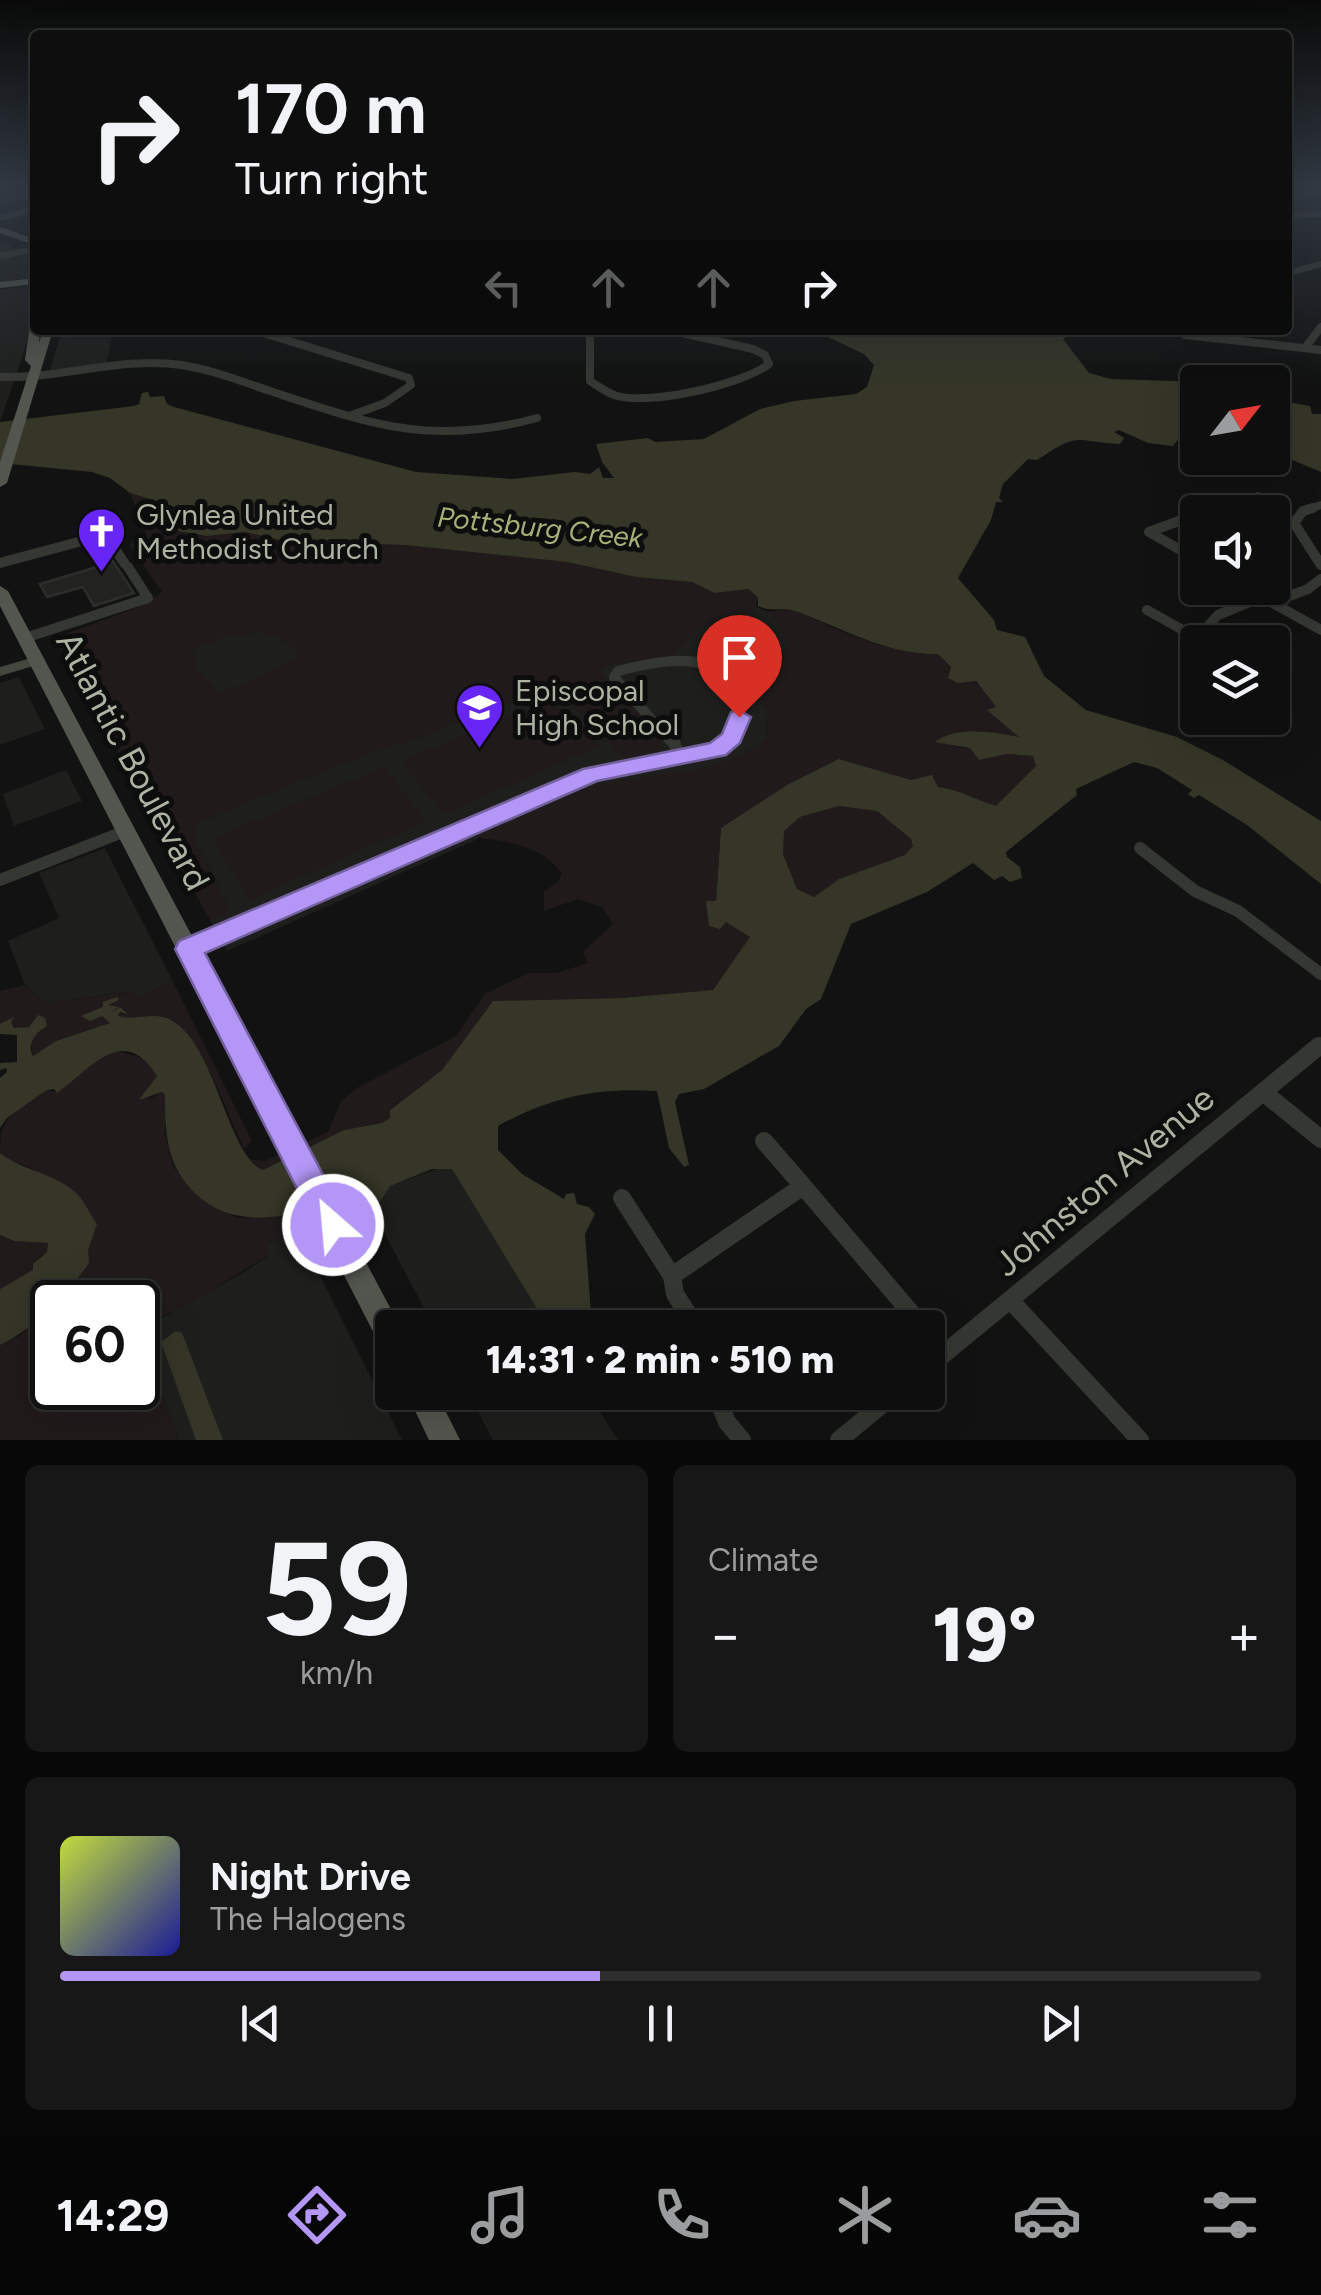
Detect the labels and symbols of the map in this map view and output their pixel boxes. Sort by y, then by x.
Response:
north arrow [1180,365,1290,475]
place label: Glynlea United Methodist Church [136,496,379,567]
water label: Pottsburg Creek [436,499,646,555]
church icon: Glynlea United Methodist Church [75,506,127,574]
pin [697,615,782,718]
street label: Atlantic Boulevard [47,625,219,897]
place label: Episcopal High School [515,672,679,743]
school or university icon: Episcopal High School [454,682,506,750]
street label: Johnston Avenue [986,1077,1222,1285]
position arrow [281,1173,385,1277]
speed limit sign: 60 [30,1280,160,1410]

